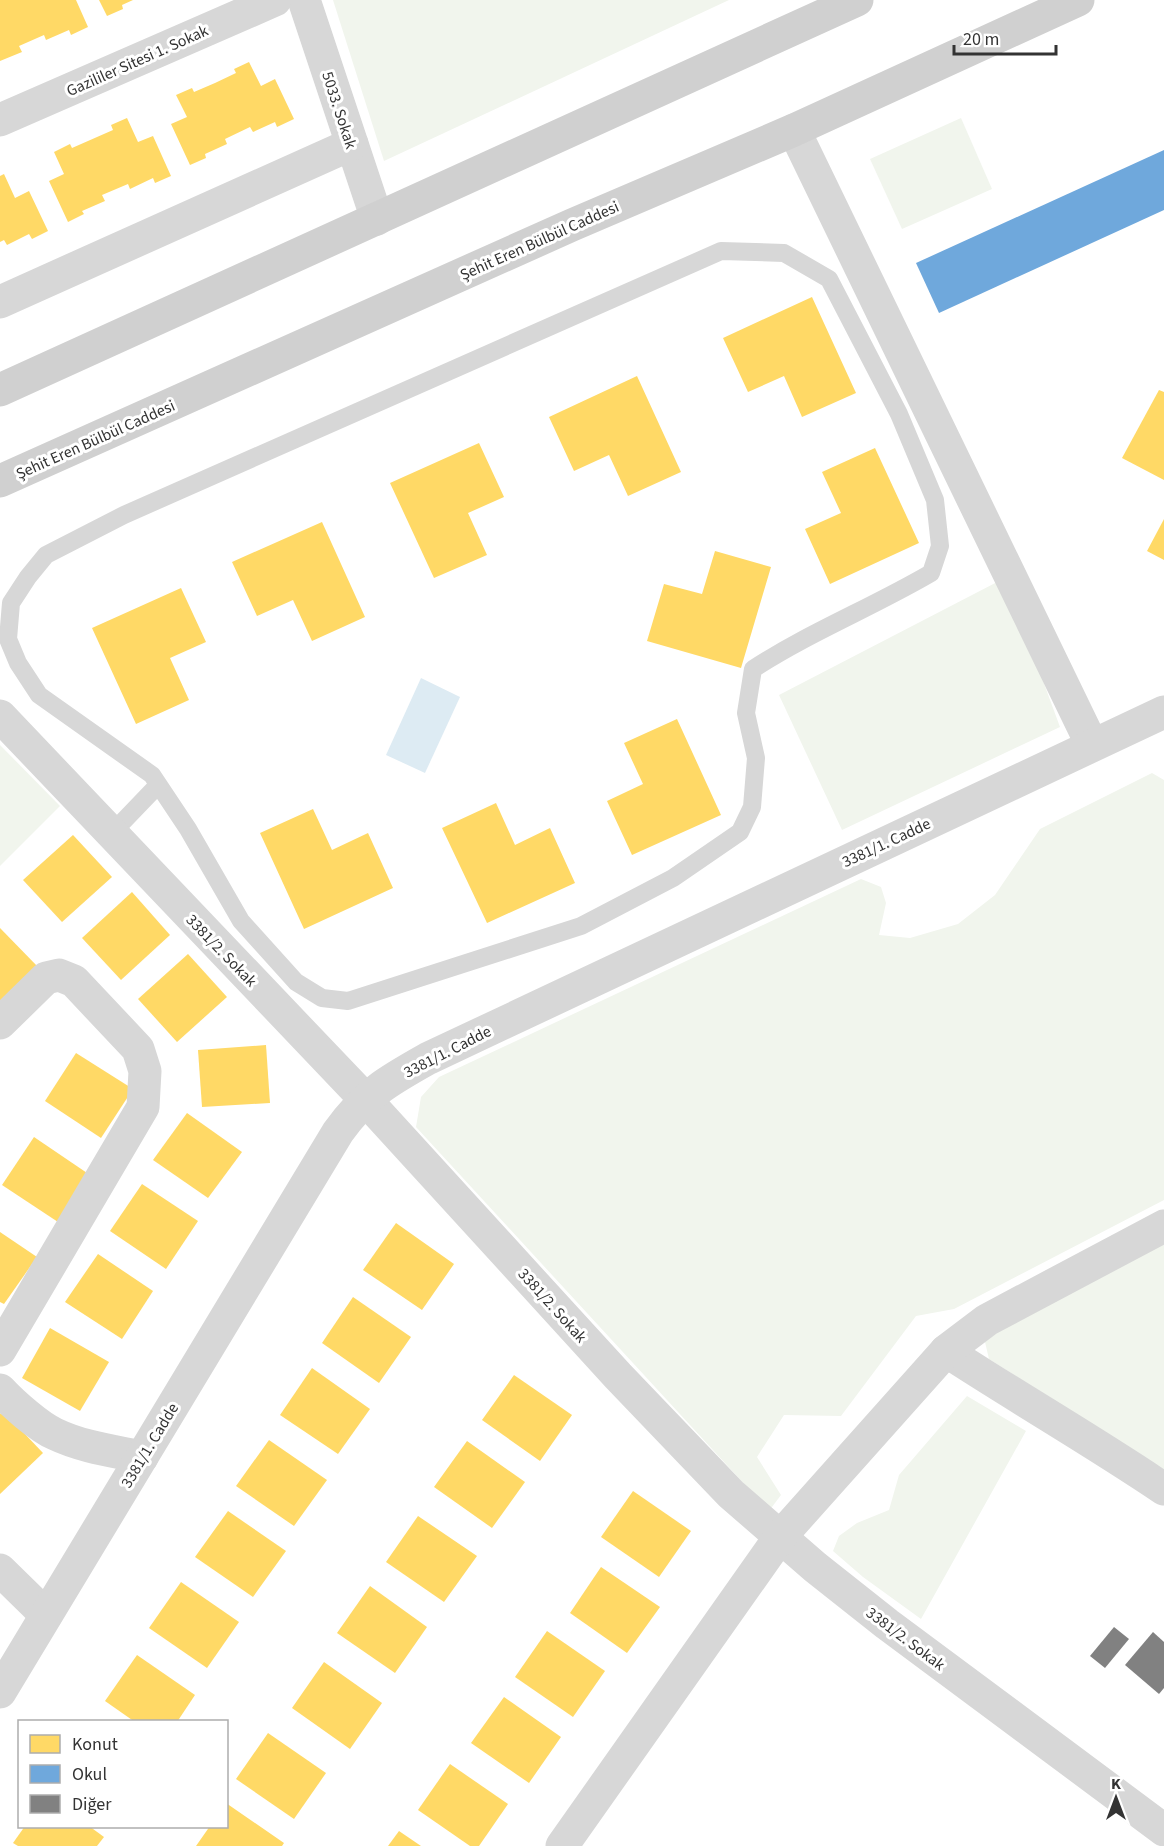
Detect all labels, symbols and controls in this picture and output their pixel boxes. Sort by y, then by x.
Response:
scale bar [954,18,1056,56]
street label: Gazililer Sitesi 1. Sokak [63,20,212,102]
text: 20 m [963,27,999,52]
street label: 5033. Sokak [316,69,362,152]
street label: Şehit Eren Bülbül Caddesi [456,196,622,286]
street label: Şehit Eren Bülbül Caddesi [12,395,178,485]
street label: 3381/1. Cadde [839,813,934,873]
street label: 3381/2. Sokak [181,909,262,992]
street label: 3381/1. Cadde [400,1020,495,1083]
street label: 3381/2. Sokak [513,1264,592,1348]
street label: 3381/1. Cadde [116,1399,184,1492]
street label: 3381/2. Sokak [861,1602,949,1676]
legend [18,1720,228,1828]
text: Konut [72,1732,118,1757]
text: Okul [72,1762,107,1787]
north arrow [1086,1768,1146,1828]
text: K [1111,1773,1121,1795]
text: Diğer [72,1792,112,1817]

